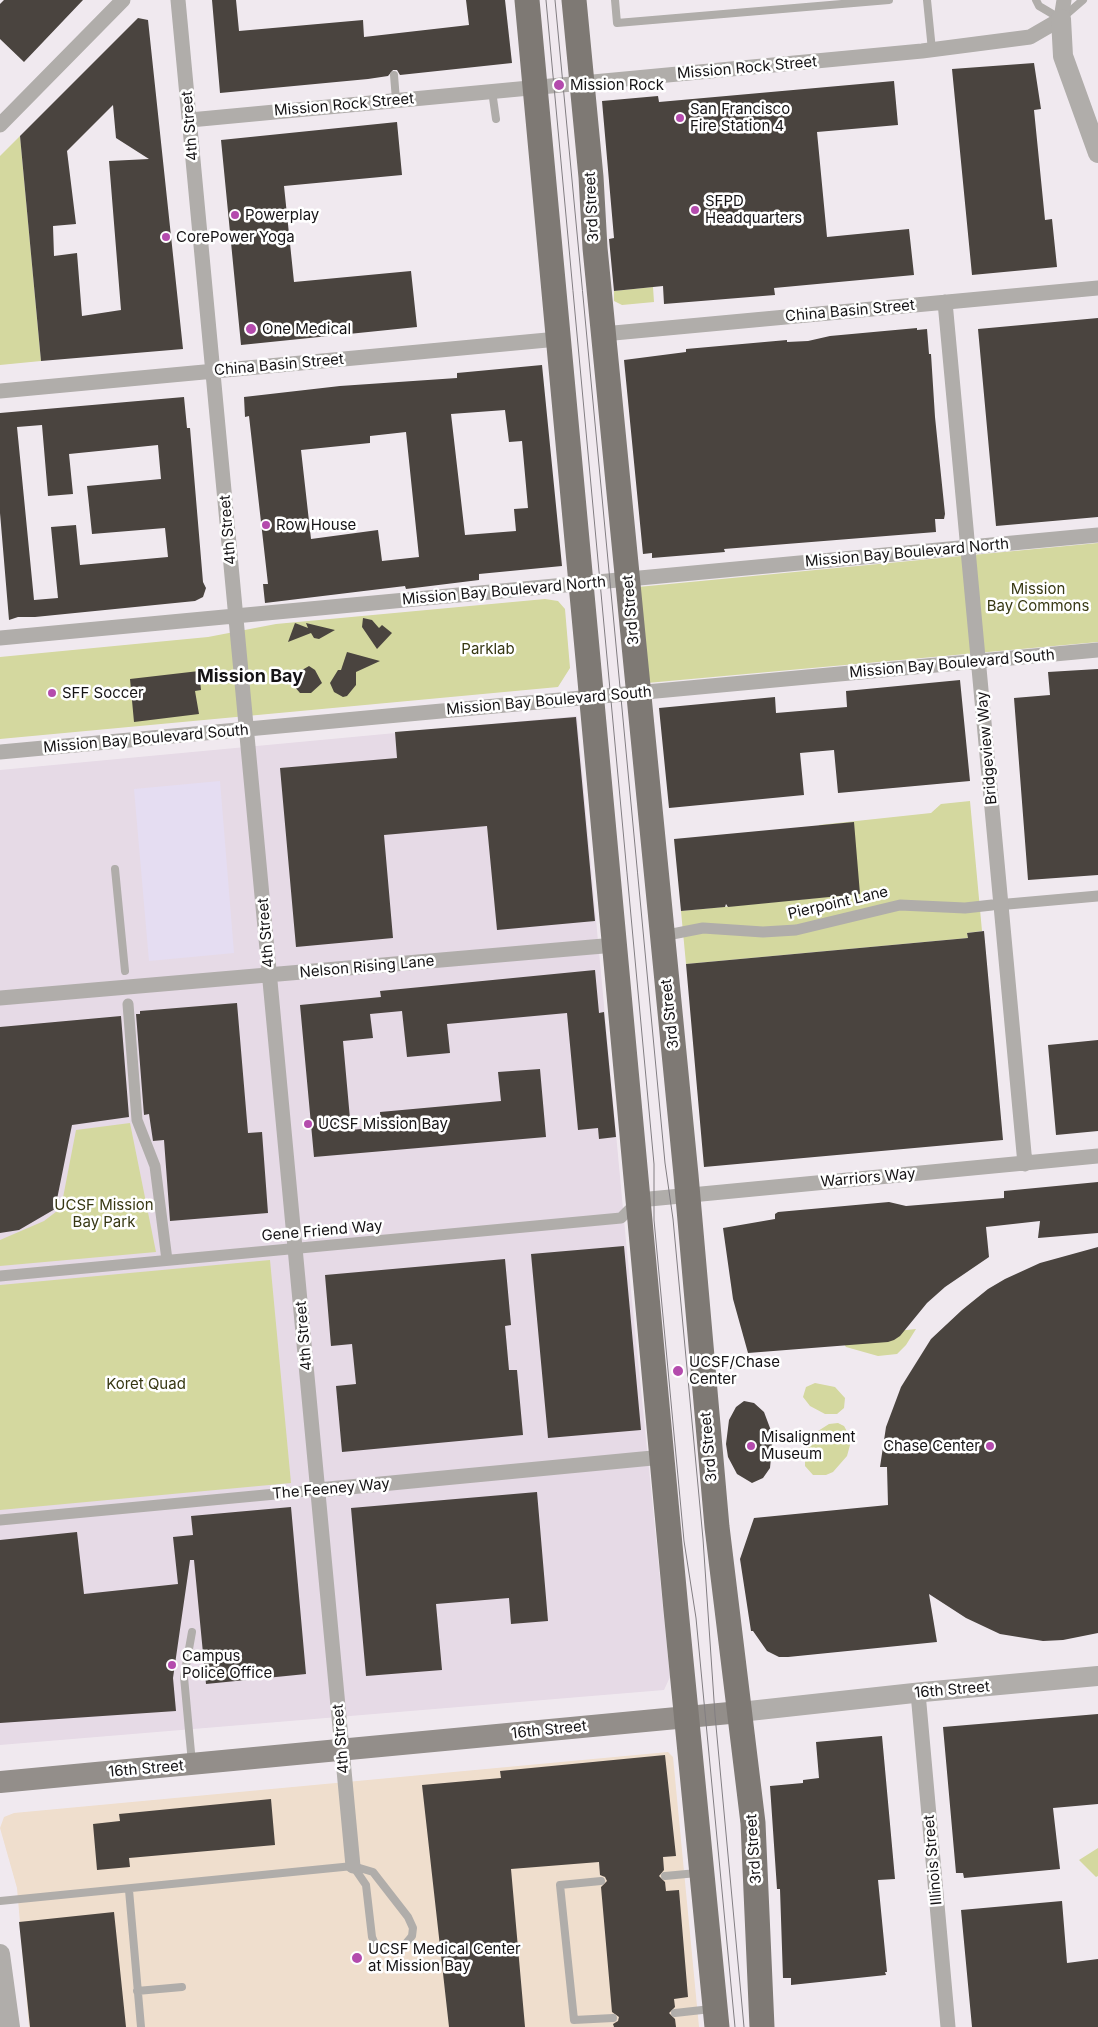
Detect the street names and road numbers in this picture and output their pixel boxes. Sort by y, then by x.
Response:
street label: Mission Rock Street [676,53,818,83]
street label: 4th Street [178,90,202,162]
street label: Mission Rock Street [273,90,415,120]
street label: 3rd Street [581,171,603,243]
street label: China Basin Street [784,296,916,326]
street label: China Basin Street [213,350,345,380]
street label: 4th Street [216,494,240,566]
street label: Mission Bay Boulevard North [804,535,1010,571]
street label: Mission Bay Boulevard North [401,573,607,609]
street label: 3rd Street [619,574,643,646]
street label: Mission Bay Boulevard South [849,646,1055,682]
street label: Mission Bay Boulevard South [446,683,652,719]
street label: Bridgeview Way [973,691,1001,805]
street label: Mission Bay Boulevard South [43,721,249,757]
street label: Pierpoint Lane [786,883,890,923]
street label: 4th Street [254,897,278,969]
street label: Nelson Rising Lane [299,952,435,982]
street label: 3rd Street [657,978,683,1050]
street label: Warriors Way [820,1165,916,1191]
street label: Gene Friend Way [261,1217,383,1245]
street label: 4th Street [292,1300,316,1372]
street label: 3rd Street [697,1411,721,1483]
street label: The Feeney Way [271,1475,391,1503]
street label: 16th Street [913,1678,991,1702]
street label: 4th Street [329,1703,353,1775]
street label: 16th Street [510,1717,588,1743]
street label: 16th Street [107,1757,185,1781]
street label: 3rd Street [743,1813,765,1885]
street label: Illinois Street [920,1814,946,1906]

